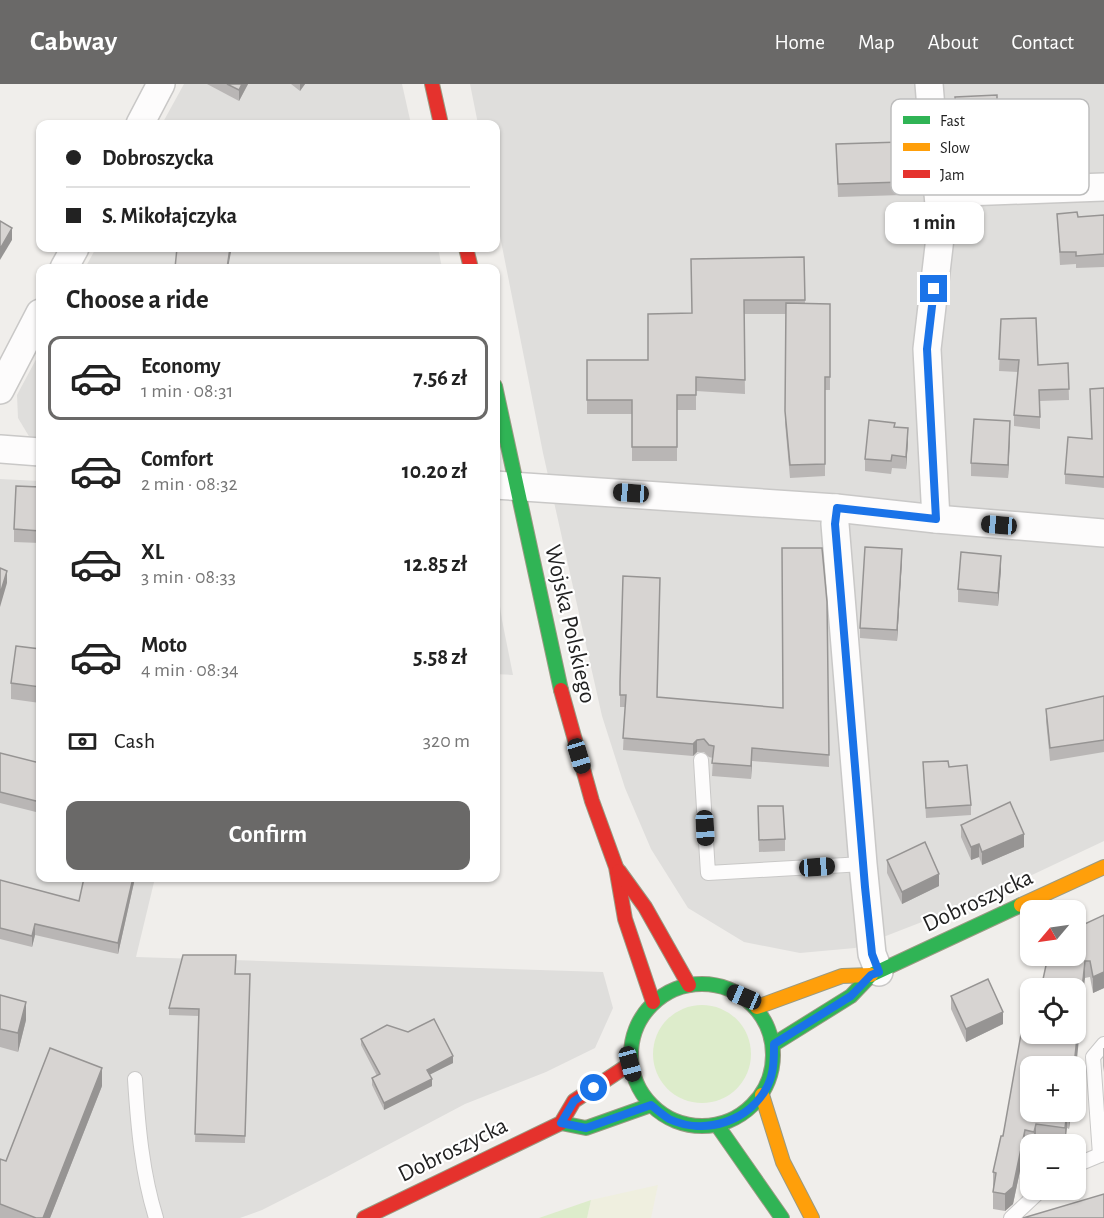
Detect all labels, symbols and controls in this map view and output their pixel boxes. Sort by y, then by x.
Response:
text: Cabway [30,28,117,56]
text: Home [774,32,825,53]
text: Map [858,32,895,53]
text: About [928,32,978,53]
text: Contact [1011,32,1074,53]
legend [891,99,1089,195]
text: Fast [940,113,965,129]
text: Slow [940,140,970,156]
text: Dobroszycka [102,147,214,169]
text: Jam [940,167,965,183]
callout: 1 min [884,202,984,244]
text: S. Mikołajczyka [102,205,237,227]
text: 1 min [913,213,956,233]
route end [920,275,947,302]
text: Choose a ride [66,286,209,313]
icon: car [69,351,123,405]
text: Economy [141,355,221,377]
text: 7.56 zł [413,367,467,389]
text: 1 min · 08:31 [141,381,233,401]
icon: car [69,444,123,498]
text: Comfort [141,448,213,470]
text: 10.20 zł [402,460,467,482]
text: 2 min · 08:32 [141,474,238,494]
car [612,483,650,503]
car [980,514,1018,536]
icon: car [69,537,123,591]
text: XL [141,541,164,563]
street label: Wojska Polskiego [540,542,600,706]
text: 12.85 zł [404,553,467,575]
text: 3 min · 08:33 [141,567,236,587]
icon: car [69,630,123,684]
text: Moto [141,634,187,656]
text: 5.58 zł [413,646,467,668]
text: 4 min · 08:34 [141,660,239,680]
icon: cash [66,725,99,758]
text: Cash [114,730,155,752]
text: 320 m [423,731,470,751]
car [565,736,593,776]
button: Confirm [66,801,470,870]
car [695,810,715,846]
car [798,857,836,877]
street label: Dobroszycka [919,865,1037,937]
north arrow [1020,900,1086,966]
map controls [1020,900,1086,1200]
button: locate [1020,978,1086,1044]
car [724,982,764,1012]
car [617,1044,643,1084]
button: + [1020,1056,1086,1122]
route start [580,1074,607,1101]
street label: Dobroszycka [395,1113,511,1187]
button: − [1020,1134,1086,1200]

